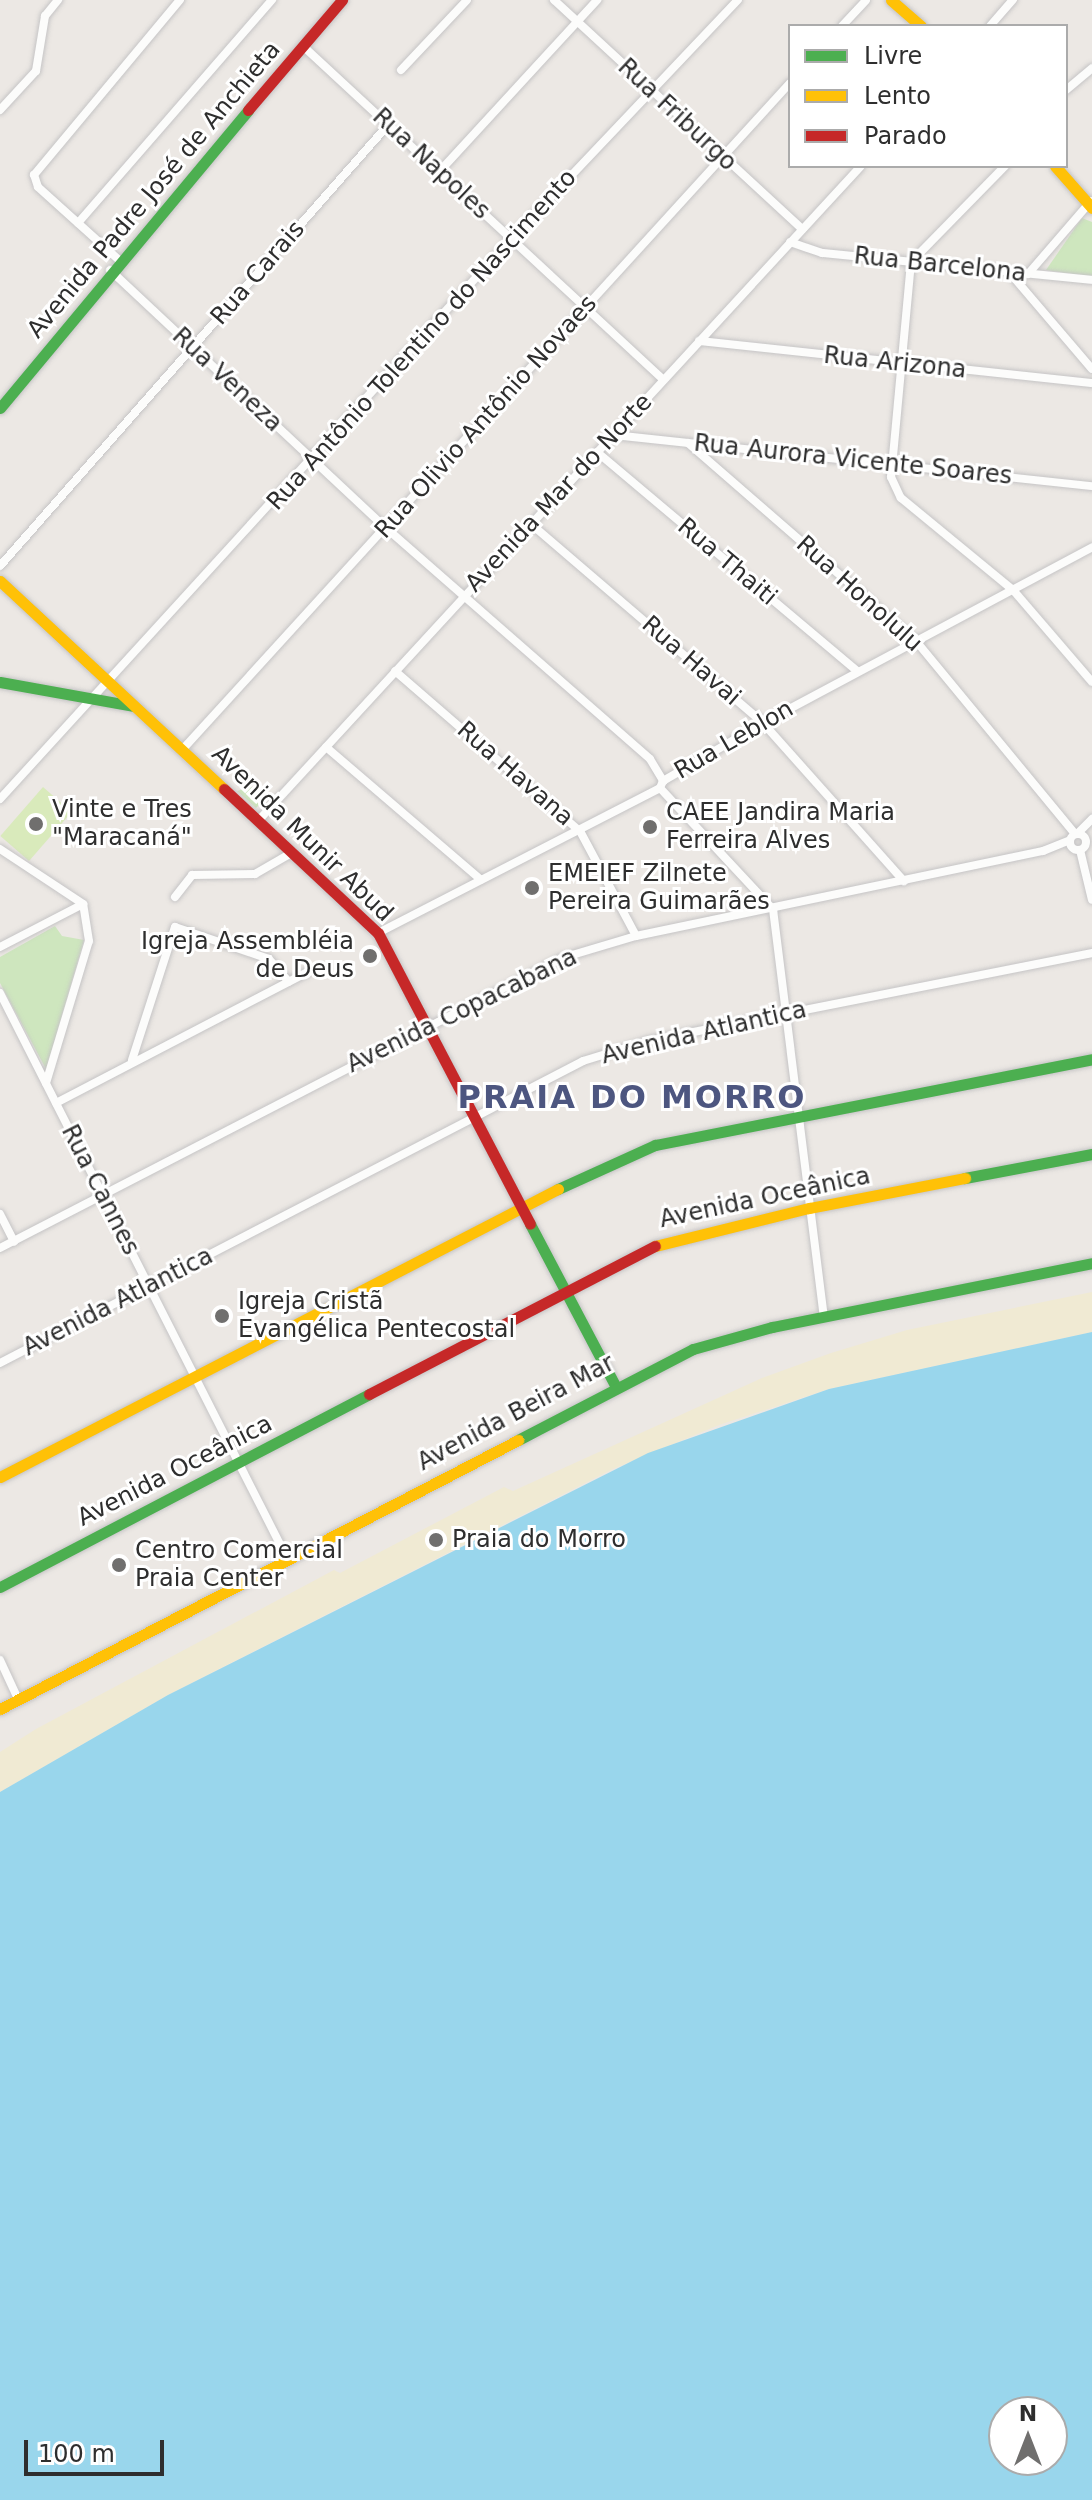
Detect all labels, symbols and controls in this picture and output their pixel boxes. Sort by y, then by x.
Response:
legend [788,24,1068,168]
street label: Avenida Padre José de Anchieta [21,36,287,344]
text: Livre [864,42,922,70]
street label: Rua Friburgo [612,53,742,177]
text: Lento [864,82,931,110]
street label: Rua Napoles [366,102,496,226]
text: Parado [864,122,947,150]
street label: Rua Antônio Tolentino do Nascimento [261,164,583,516]
street label: Rua Carais [205,215,311,331]
street label: Rua Barcelona [853,242,1027,288]
street label: Rua Olivio Antônio Novaes [369,289,603,545]
street label: Rua Veneza [166,322,288,438]
street label: Rua Arizona [822,341,968,385]
street label: Avenida Mar do Norte [460,388,658,598]
street label: Rua Aurora Vicente Soares [692,429,1014,491]
street label: Rua Thaiti [672,512,782,612]
street label: Rua Honolulu [790,530,928,658]
street label: Rua Havai [636,610,746,712]
street label: Rua Leblon [669,694,799,786]
street label: Rua Havana [451,716,579,832]
street label: Avenida Munir Abud [205,740,399,928]
place label: Vinte e Tres "Maracaná" [52,796,192,852]
place label: CAEE Jandira Maria Ferreira Alves [666,799,895,855]
marker: Vinte e Tres "Maracaná" [27,815,45,833]
marker: CAEE Jandira Maria Ferreira Alves [641,818,659,836]
place label: EMEIEF Zilnete Pereira Guimarães [548,860,770,916]
marker: EMEIEF Zilnete Pereira Guimarães [523,879,541,897]
place label: Igreja Assembléia de Deus [141,928,354,984]
street label: Avenida Copacabana [342,943,582,1079]
marker: Igreja Assembléia de Deus [361,947,379,965]
street label: Avenida Atlantica [599,995,809,1071]
district label: PRAIA DO MORRO [457,1078,807,1116]
street label: Rua Cannes [55,1120,145,1260]
street label: Avenida Oceânica [657,1162,873,1234]
street label: Avenida Atlantica [18,1242,218,1362]
place label: Igreja Cristã Evangélica Pentecostal [238,1288,515,1344]
marker: Igreja Cristã Evangélica Pentecostal [213,1307,231,1325]
street label: Avenida Beira Mar [413,1349,619,1477]
street label: Avenida Oceânica [73,1409,277,1533]
place label: Praia do Morro [452,1526,626,1554]
marker: Praia do Morro [427,1531,445,1549]
place label: Centro Comercial Praia Center [135,1537,343,1593]
marker: Centro Comercial Praia Center [110,1556,128,1574]
north arrow [988,2396,1068,2476]
text: N [1019,2401,1037,2426]
scale bar [28,2424,168,2474]
text: 100 m [38,2440,115,2468]

